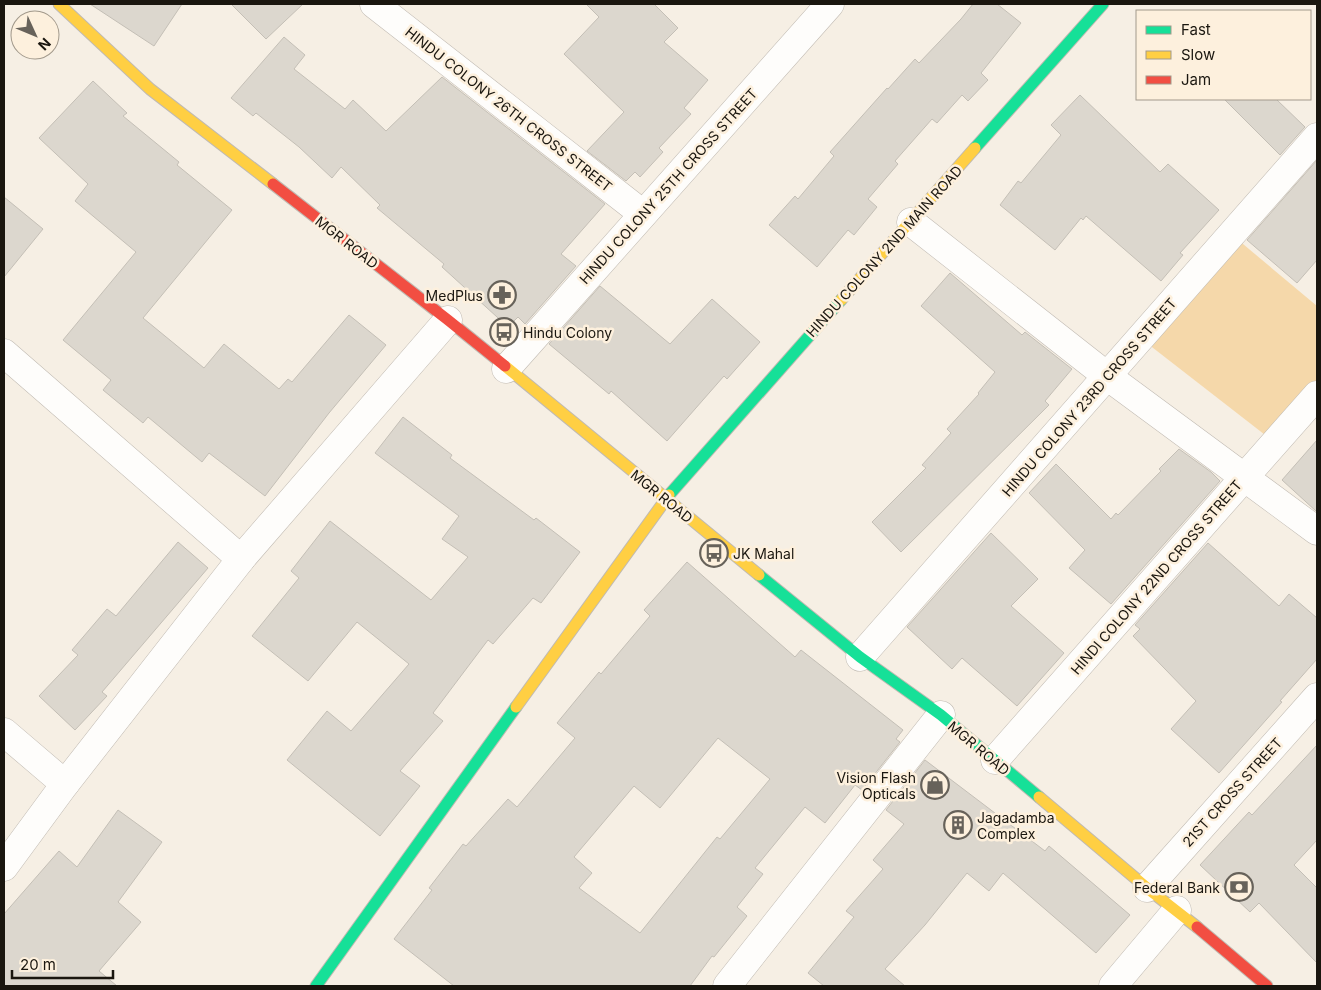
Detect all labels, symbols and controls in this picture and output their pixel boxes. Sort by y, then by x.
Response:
north arrow [10,10,60,60]
legend [1136,10,1311,100]
text: Fast [1181,20,1211,39]
street label: HINDU COLONY 26TH CROSS STREET [402,23,616,195]
text: N [35,35,55,54]
text: Slow [1181,45,1215,64]
text: Jam [1181,70,1211,89]
street label: HINDU COLONY 25TH CROSS STREET [576,85,760,287]
street label: HINDU COLONY 2ND MAIN ROAD [802,162,966,340]
street label: MGR ROAD [312,212,382,272]
pharmacy icon: MedPlus [487,280,517,310]
place label: MedPlus [426,287,483,304]
street label: HINDU COLONY 23RD CROSS STREET [998,294,1180,500]
bus stop icon: Hindu Colony [489,317,519,347]
place label: Hindu Colony [523,324,612,341]
street label: MGR ROAD [627,466,697,526]
street label: HINDI COLONY 22ND CROSS STREET [1067,476,1245,678]
bus stop icon: JK Mahal [699,538,729,568]
place label: JK Mahal [733,545,794,562]
street label: MGR ROAD [945,717,1013,779]
street label: 21ST CROSS STREET [1179,734,1285,850]
place label: Vision Flash Opticals [836,769,916,802]
shop icon: Vision Flash Opticals [920,770,950,800]
place label: Jagadamba Complex [977,809,1055,842]
building icon: Jagadamba Complex [943,810,973,840]
bank icon: Federal Bank [1224,872,1254,902]
place label: Federal Bank [1134,879,1220,896]
scale bar [12,948,114,980]
text: 20 m [20,955,56,974]

